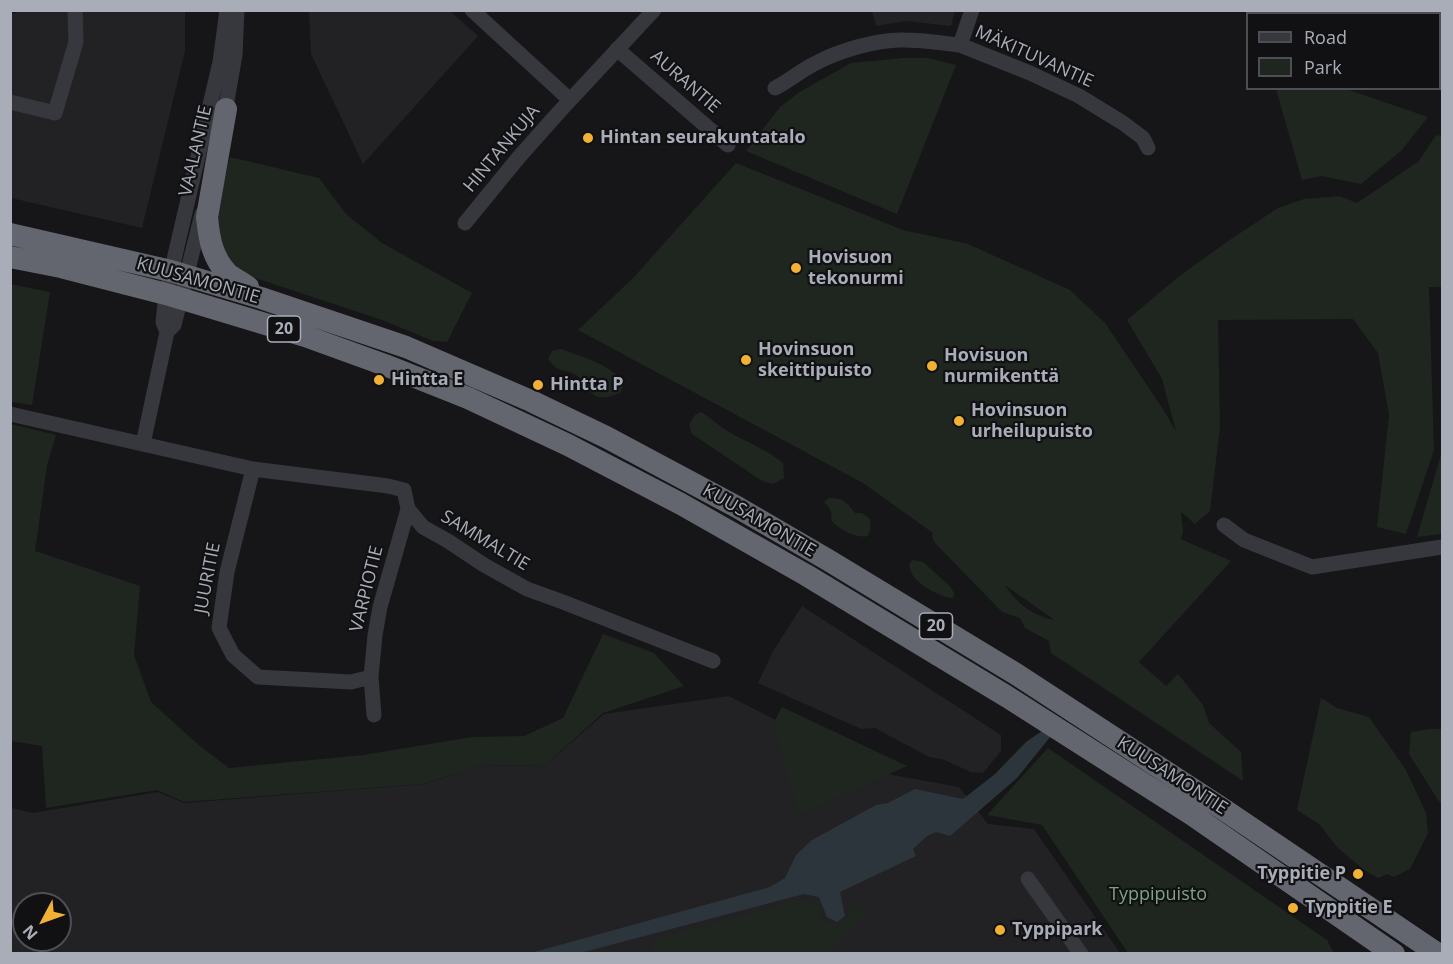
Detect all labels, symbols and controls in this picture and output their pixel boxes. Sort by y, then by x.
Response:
legend [1246,12,1441,90]
street label: MÄKITUVANTIE [971,21,1097,93]
text: Road [1304,25,1347,49]
street label: AURANTIE [646,46,724,118]
text: Park [1304,55,1342,79]
street label: HINTANKUJA [459,101,545,197]
street label: VAALANTIE [175,103,217,199]
place label: Hintan seurakuntatalo [600,127,806,149]
marker: Hintan seurakuntatalo [581,131,595,145]
place label: Hovisuon tekonurmi [808,247,904,290]
street label: KUUSAMONTIE [134,253,262,309]
marker: Hovisuon tekonurmi [789,261,803,275]
road number: 20 [268,316,300,342]
place label: Hovinsuon skeittipuisto [758,339,872,382]
place label: Hovisuon nurmikenttä [944,345,1059,388]
marker: Hovinsuon skeittipuisto [739,353,753,367]
marker: Hovisuon nurmikenttä [925,359,939,373]
place label: Hintta E [391,369,463,391]
marker: Hintta E [372,373,386,387]
place label: Hintta P [550,374,624,396]
marker: Hintta P [531,378,545,392]
place label: Hovinsuon urheilupuisto [971,400,1093,442]
marker: Hovinsuon urheilupuisto [952,414,966,428]
street label: KUUSAMONTIE [699,480,819,562]
street label: SAMMALTIE [437,506,533,576]
street label: JUURITIE [191,541,225,615]
street label: VARPIOTIE [346,544,388,634]
road number: 20 [920,613,952,639]
street label: KUUSAMONTIE [1113,732,1231,820]
place label: Typpitie P [1257,863,1346,885]
marker: Typpitie P [1351,867,1365,881]
park label: Typpipuisto [1109,884,1207,906]
north arrow [12,892,72,952]
place label: Typpitie E [1305,897,1393,919]
marker: Typpitie E [1286,901,1300,915]
place label: Typpipark [1012,919,1103,941]
text: N [17,920,43,945]
marker: Typpipark [993,923,1007,937]

